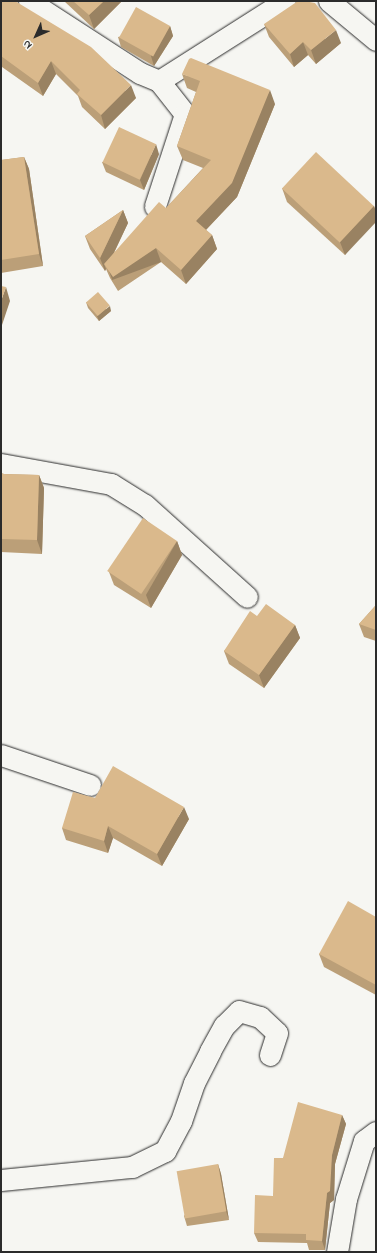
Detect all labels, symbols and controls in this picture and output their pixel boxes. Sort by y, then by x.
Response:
north arrow [16,16,56,56]
text: N [19,36,36,53]

